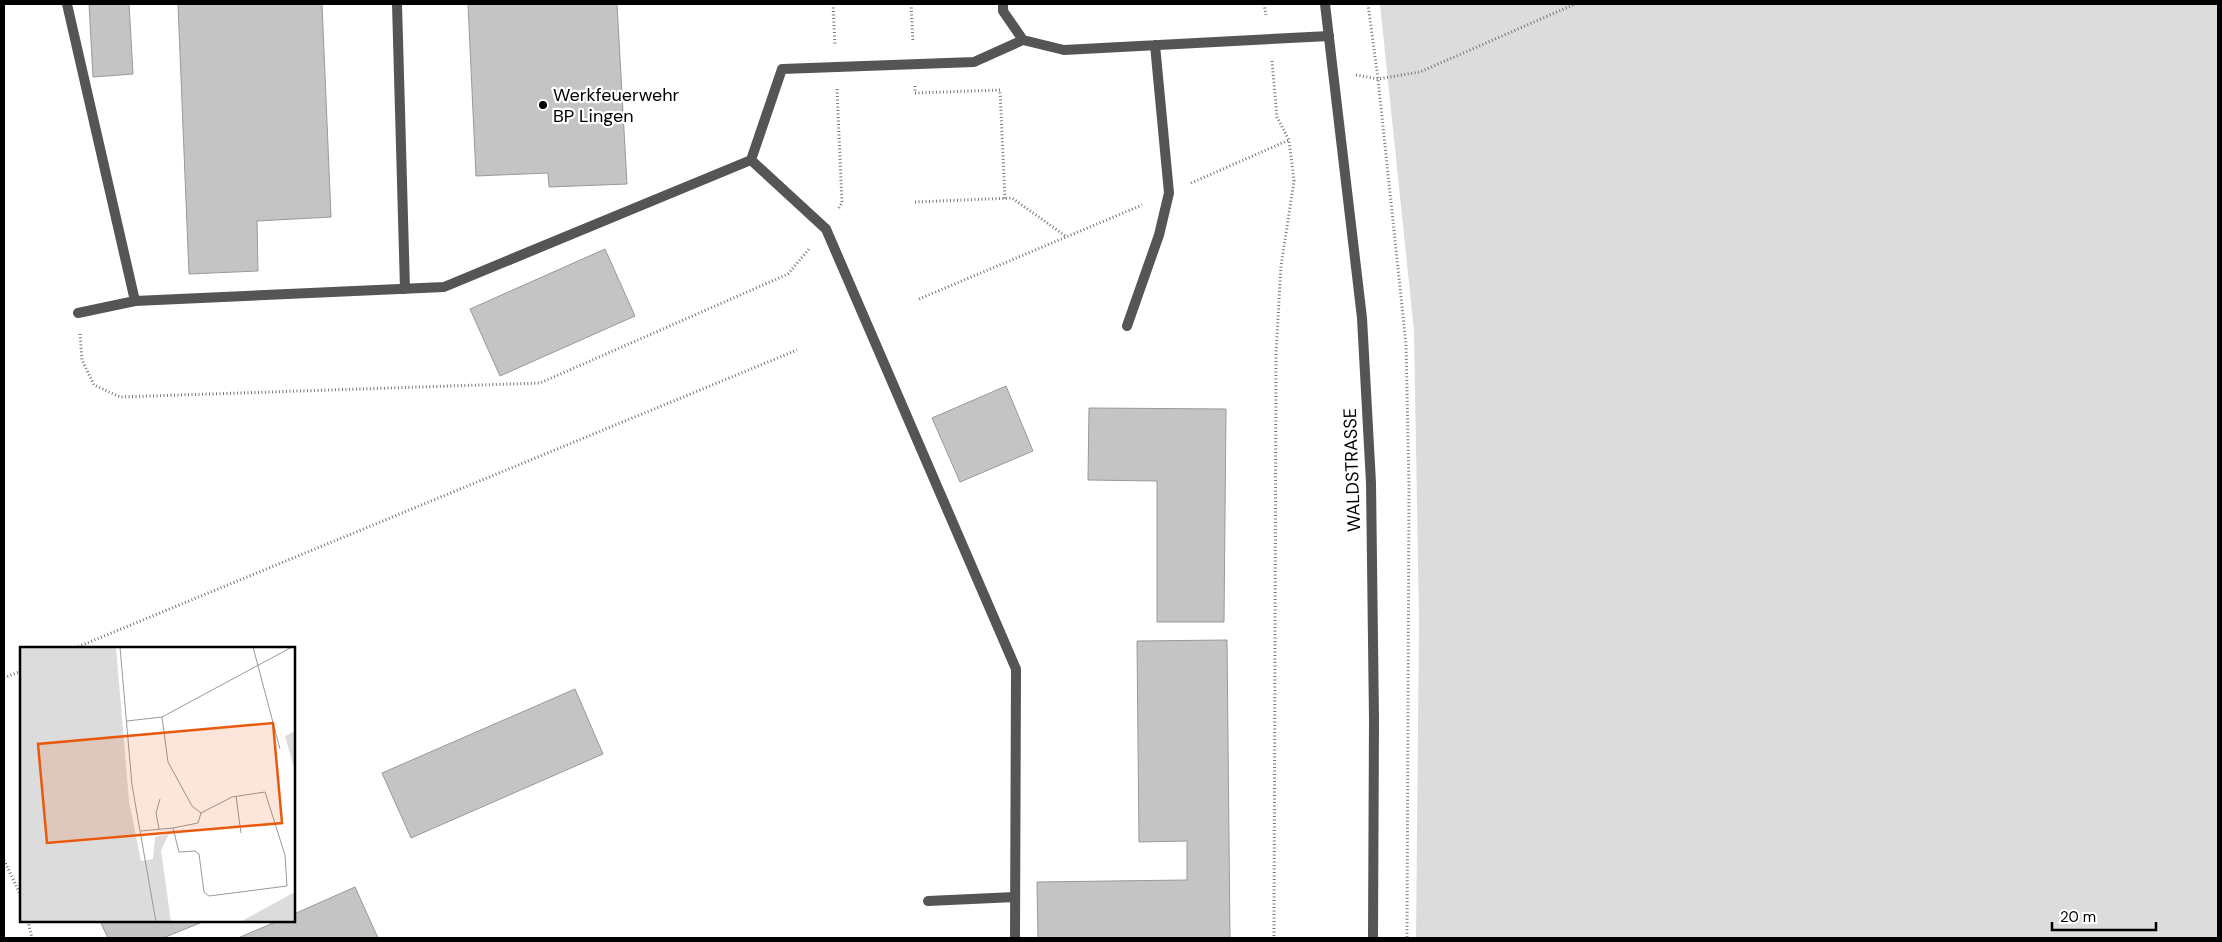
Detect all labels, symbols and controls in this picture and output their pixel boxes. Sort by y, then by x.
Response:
place label: Werkfeuerwehr BP Lingen [553,83,680,128]
marker: Werkfeuerwehr BP Lingen [537,99,549,111]
street label: WALDSTRASSE [1338,408,1366,532]
inset map [20,647,295,922]
scale bar [2052,900,2156,932]
text: 20 m [2060,907,2096,927]

